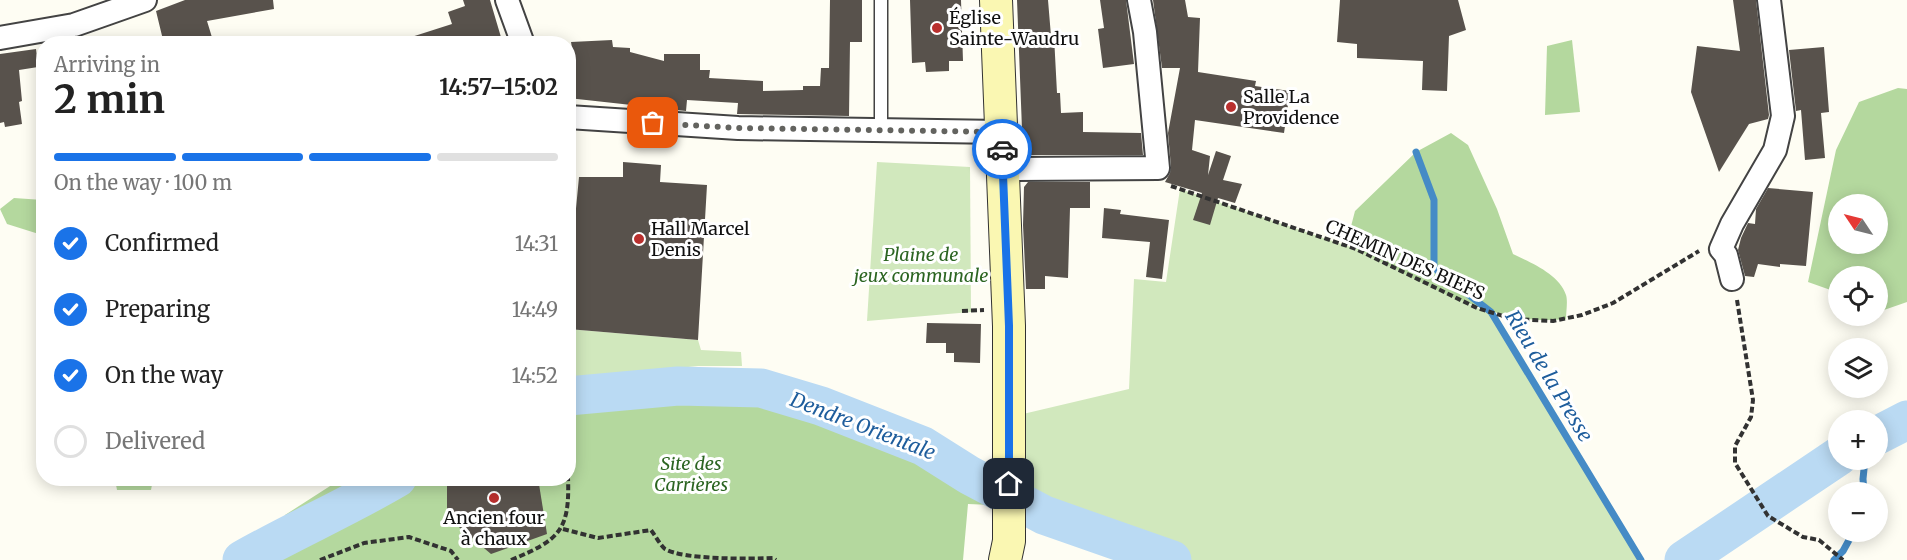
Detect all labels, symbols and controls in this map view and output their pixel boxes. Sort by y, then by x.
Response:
place label: Église Sainte-Waudru [949,6,1079,50]
marker: Église Sainte-Waudru [930,21,944,35]
text: Arriving in [54,52,160,77]
text: 14:57–15:02 [439,73,558,101]
text: 2 min [54,75,165,124]
place label: Salle La Providence [1243,85,1339,129]
pin [627,97,678,148]
marker: Salle La Providence [1224,100,1238,114]
icon: bag [636,106,669,139]
courier [972,119,1032,179]
icon: car [986,133,1019,166]
text: On the way · 100 m [54,170,232,195]
north arrow [1828,194,1888,254]
map controls [1828,194,1888,542]
street label: CHEMIN DES BIEFS [1322,214,1489,305]
place label: Hall Marcel Denis [651,217,750,261]
icon: check [54,227,87,260]
text: Confirmed [105,229,219,257]
text: 14:31 [515,231,558,256]
marker: Hall Marcel Denis [632,232,646,246]
park label: Plaine de jeux communale [851,243,988,287]
button: locate [1828,266,1888,326]
icon: check [54,293,87,326]
text: Preparing [105,295,210,323]
text: 14:49 [512,297,558,322]
water label: Rieu de la Presse [1500,305,1599,446]
button: layers [1828,338,1888,398]
icon: check [54,359,87,392]
text: On the way [105,361,223,389]
text: 14:52 [512,363,558,388]
water label: Dendre Orientale [786,386,939,465]
button: + [1828,410,1888,470]
text: Delivered [105,427,205,455]
park label: Site des Carrières [654,452,728,496]
pin [983,458,1034,509]
icon: home [992,467,1025,500]
button: − [1828,482,1888,542]
marker: Ancien four à chaux [487,491,501,505]
place label: Ancien four à chaux [442,506,545,550]

